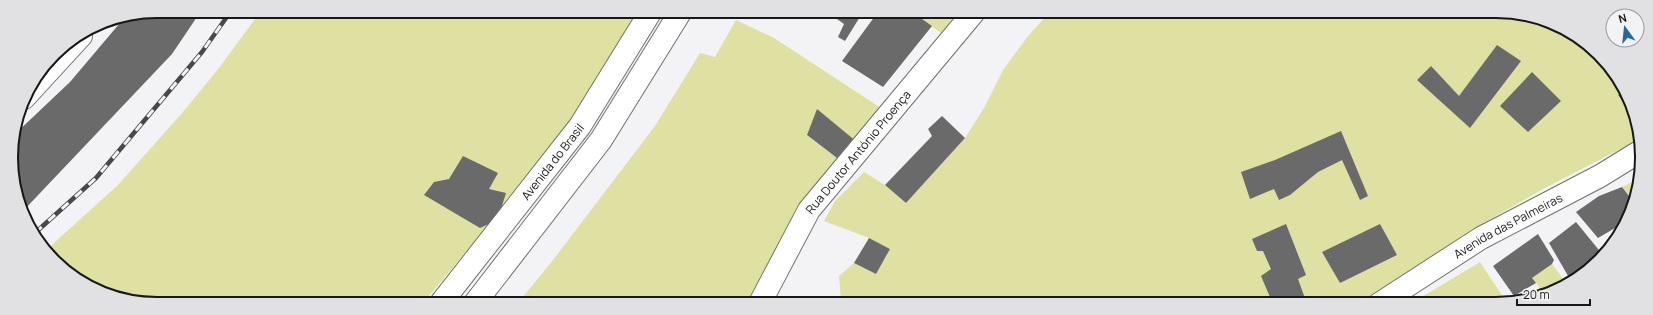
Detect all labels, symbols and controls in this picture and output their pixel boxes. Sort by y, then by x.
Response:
north arrow [1605,8,1645,48]
text: N [1617,10,1628,26]
street label: Rua Doutor António Proença [801,86,914,217]
street label: Avenida do Brasil [517,120,587,203]
street label: Avenida das Palmeiras [1450,189,1565,262]
scale bar [1517,281,1590,307]
text: 20 m [1523,286,1550,303]

